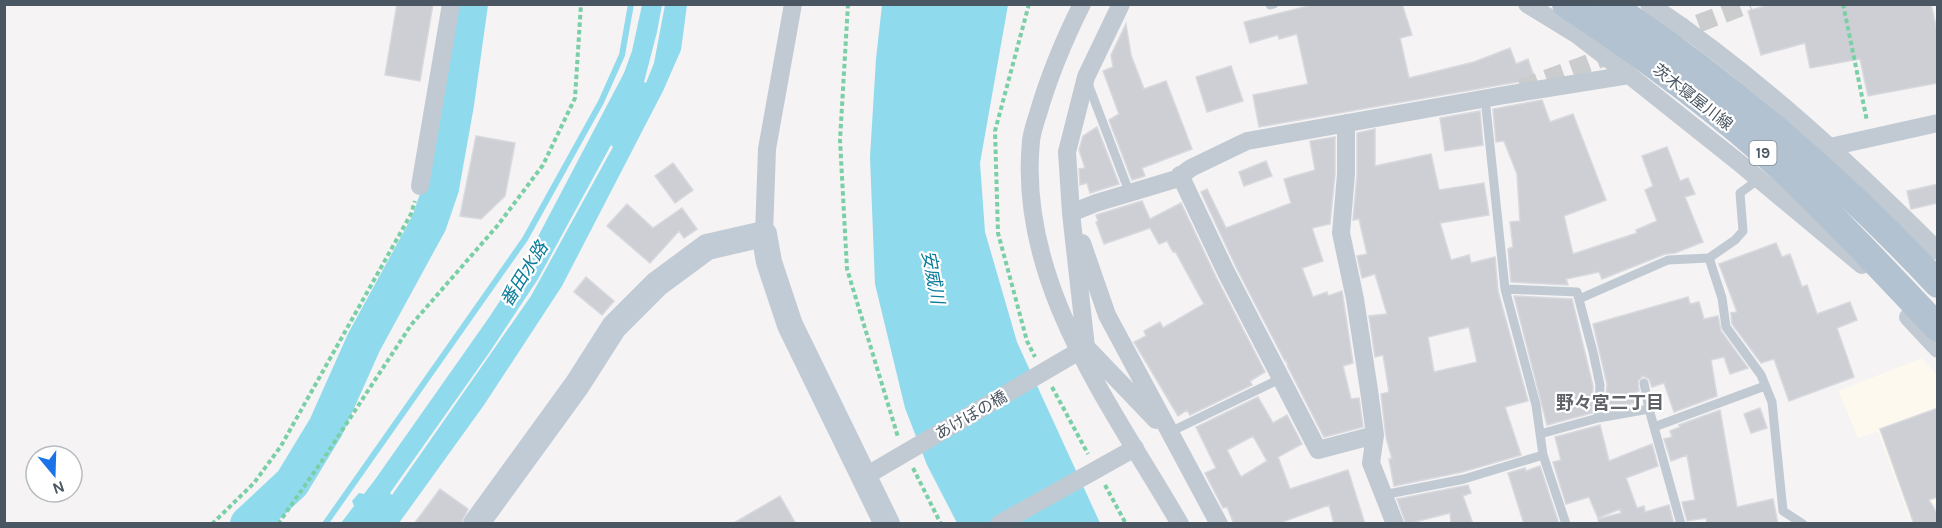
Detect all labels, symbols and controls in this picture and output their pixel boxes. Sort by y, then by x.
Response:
street label: 茨木寝屋川線 [1649,60,1737,134]
road number: 19 [1750,141,1776,165]
water label: 番田水路 [496,236,553,310]
water label: 安威川 [917,248,949,308]
street label: あけぼの橋 [932,387,1010,443]
district label: 野々宮二丁目 [1556,392,1664,414]
north arrow [24,444,84,504]
text: N [50,477,67,499]

